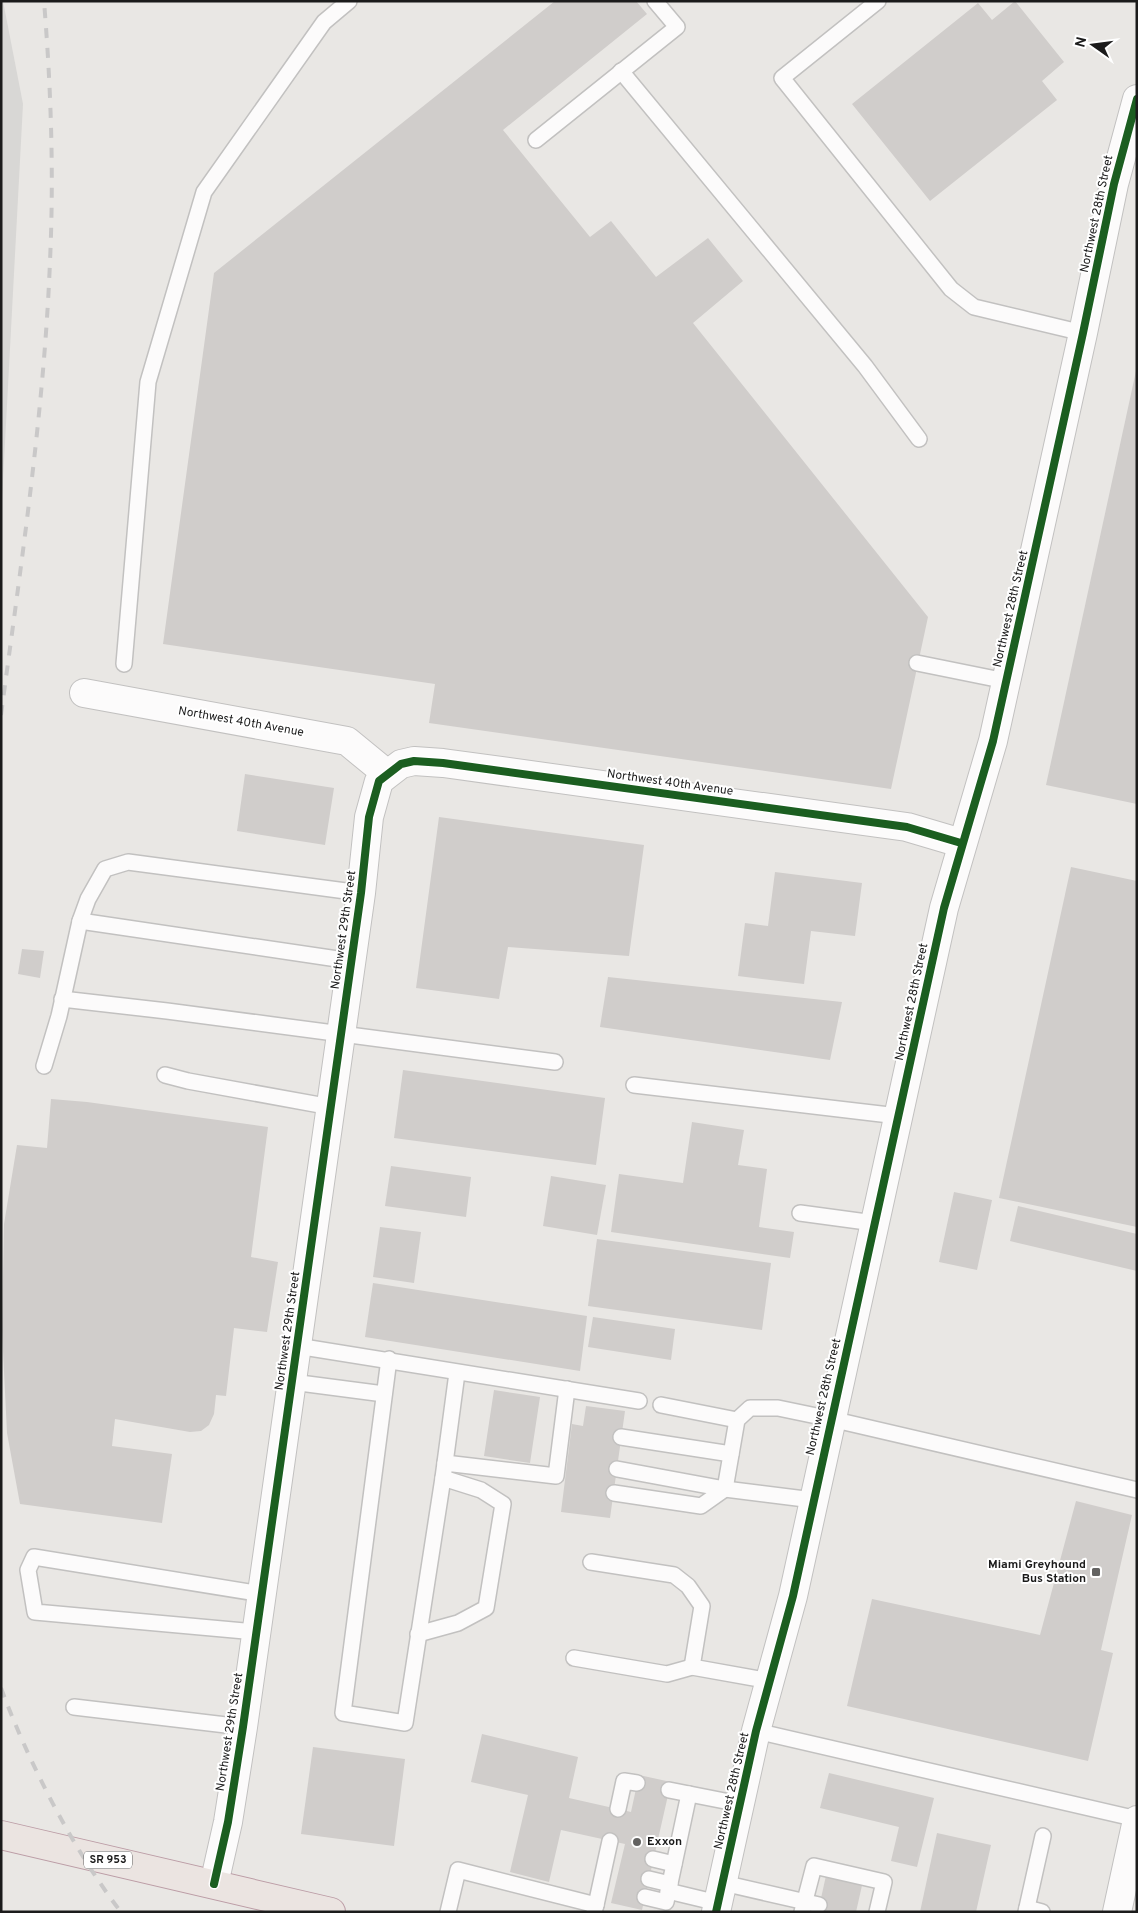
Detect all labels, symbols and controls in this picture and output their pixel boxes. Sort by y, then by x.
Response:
north arrow [1068,20,1118,70]
text: N [1072,35,1091,49]
street label: Northwest 28th Street [1077,154,1117,274]
street label: Northwest 28th Street [990,549,1032,669]
street label: Northwest 40th Avenue [177,703,305,741]
street label: Northwest 40th Avenue [606,766,734,800]
street label: Northwest 29th Street [328,869,360,991]
street label: Northwest 28th Street [892,942,932,1062]
street label: Northwest 29th Street [272,1270,304,1392]
street label: Northwest 28th Street [803,1337,845,1457]
place label: Miami Greyhound Bus Station [988,1557,1086,1587]
marker: Miami Greyhound Bus Station [1090,1566,1102,1578]
street label: Northwest 29th Street [213,1671,247,1793]
street label: Northwest 28th Street [711,1731,753,1851]
place label: Exxon [647,1834,682,1850]
marker: Exxon [631,1836,643,1848]
road number: SR 953 [84,1852,132,1868]

